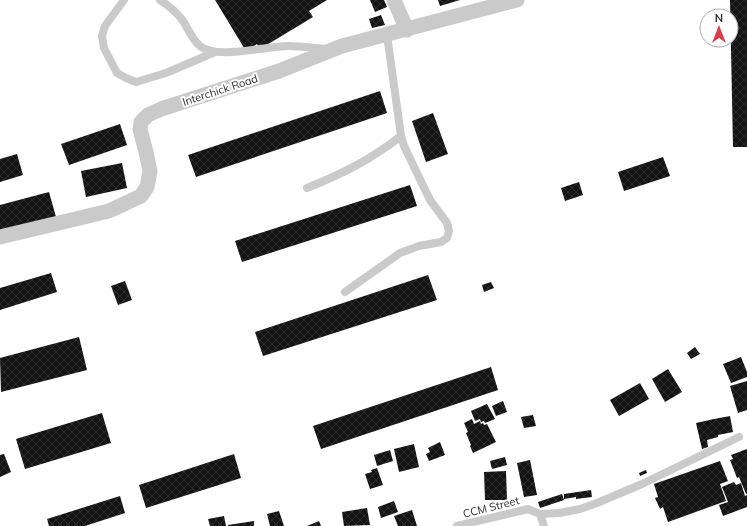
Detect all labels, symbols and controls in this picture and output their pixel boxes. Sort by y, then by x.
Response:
north arrow [699,8,739,48]
text: N [715,11,723,25]
street label: Interchick Road [181,71,259,109]
street label: CCM Street [461,493,521,521]

